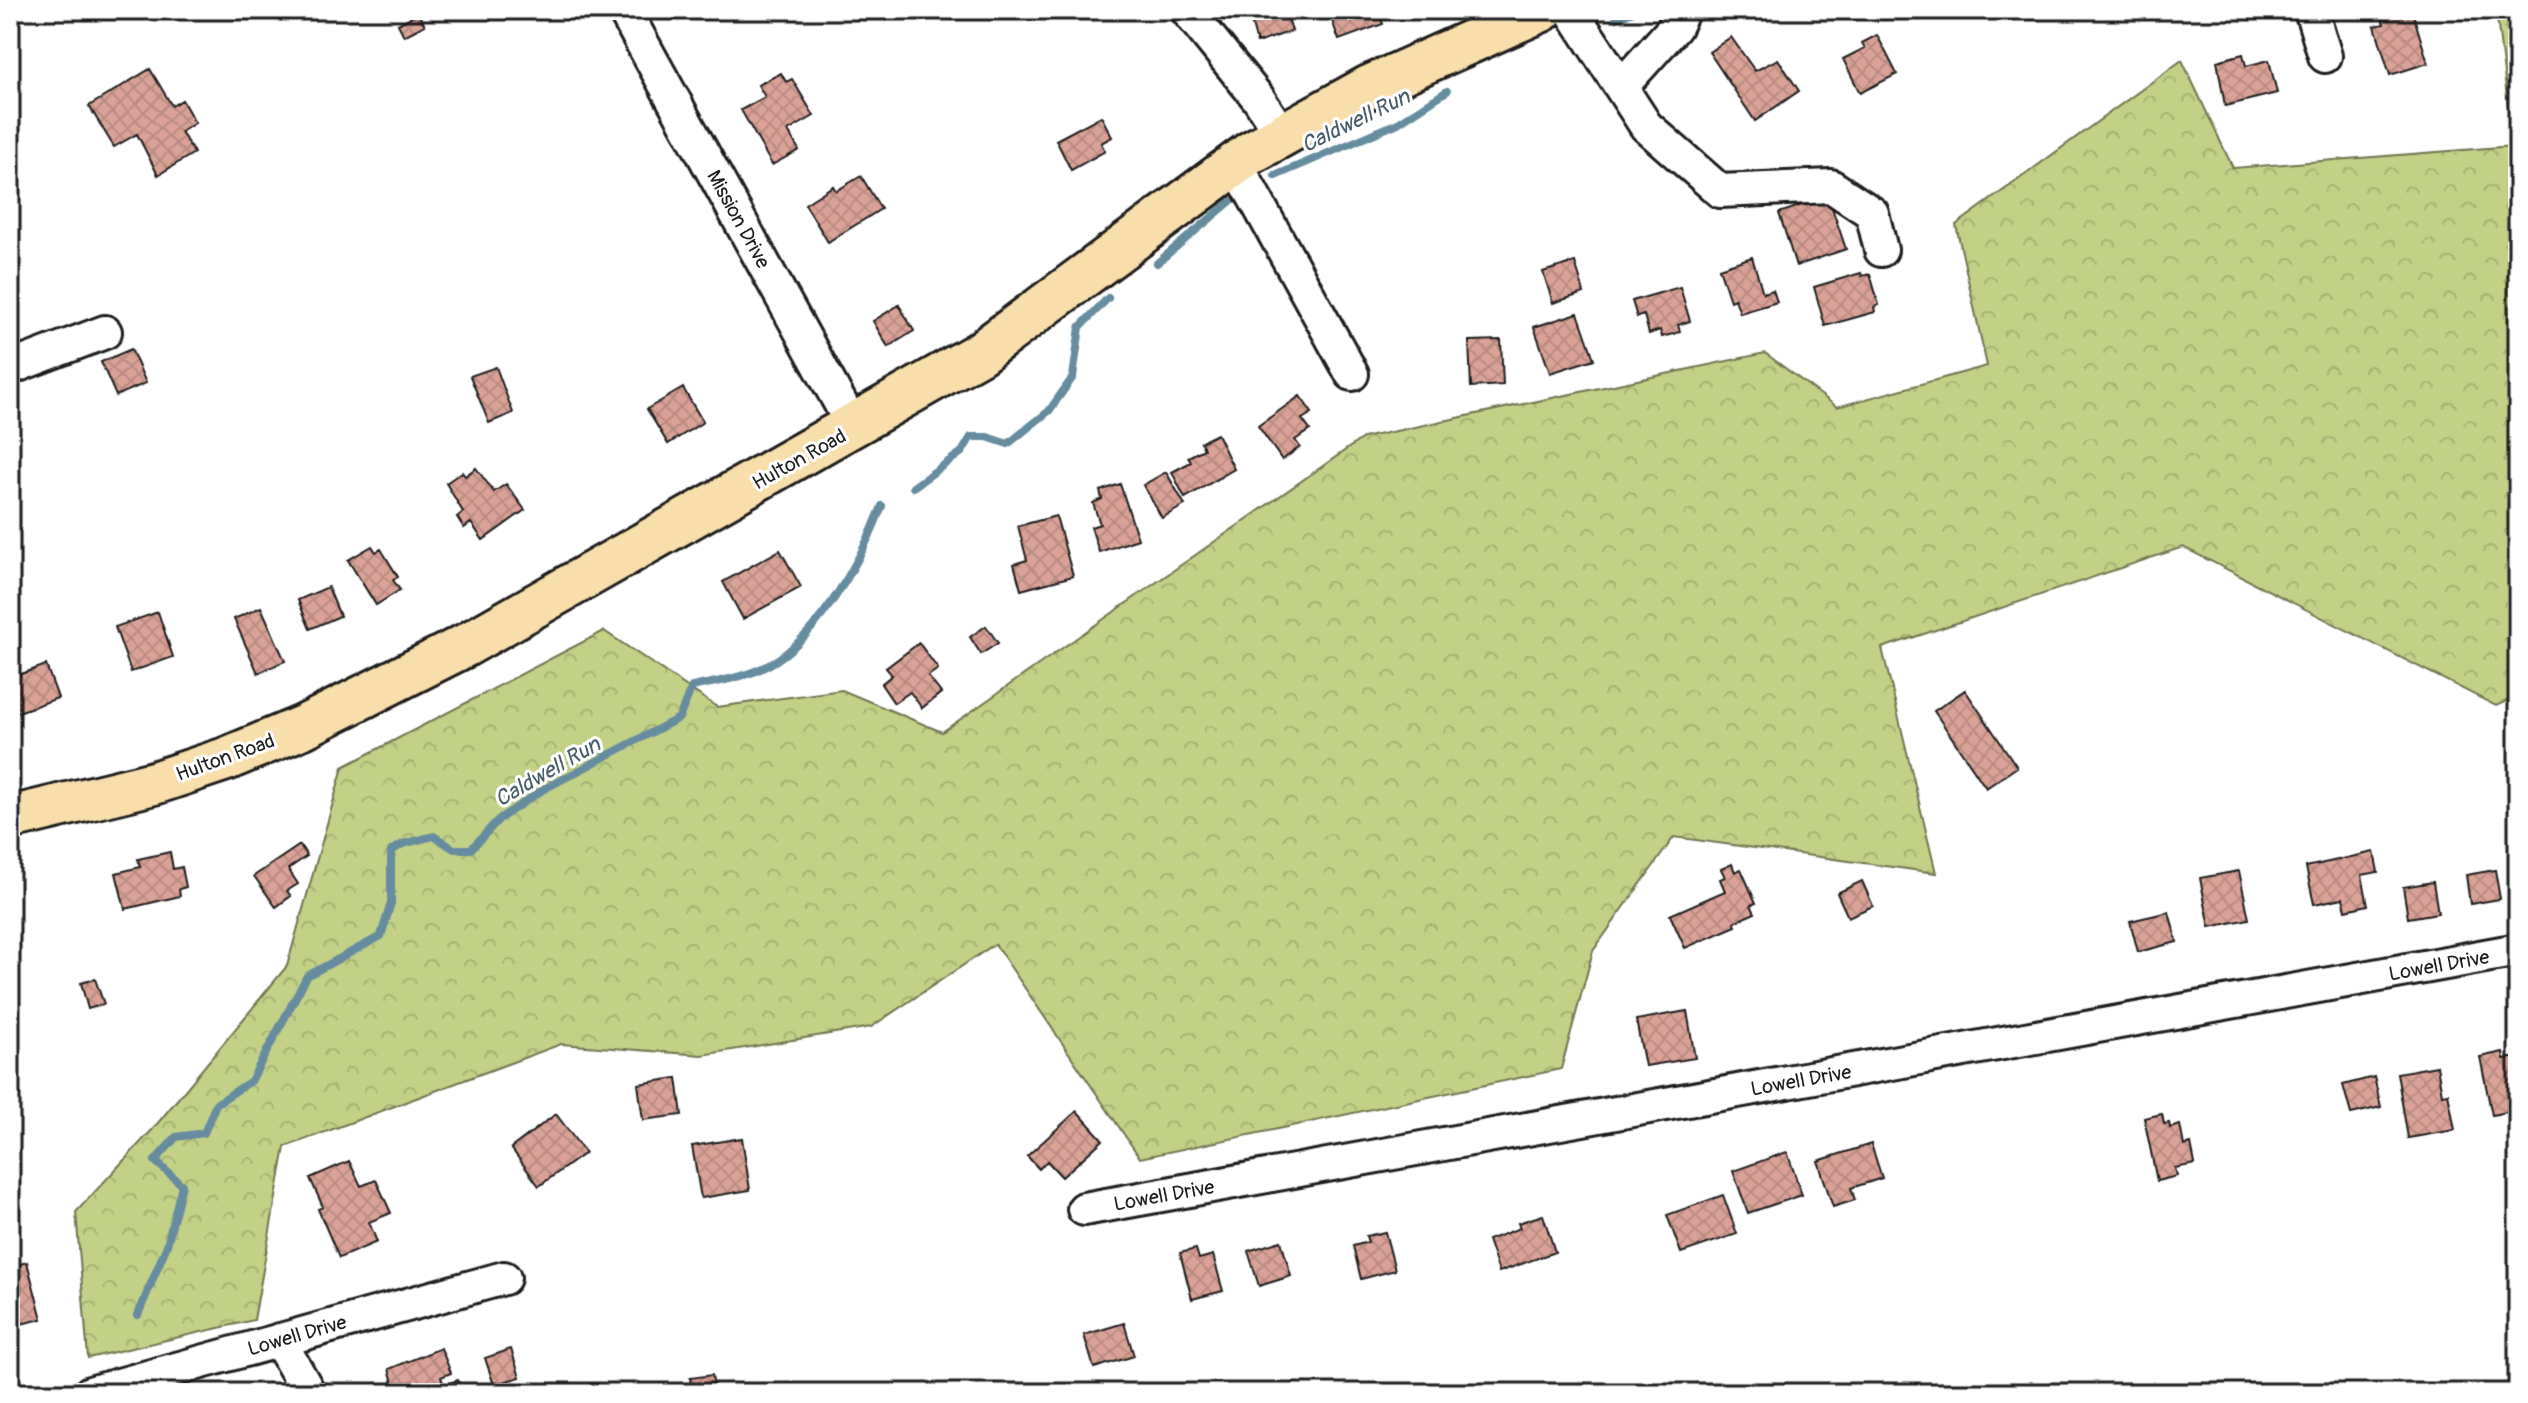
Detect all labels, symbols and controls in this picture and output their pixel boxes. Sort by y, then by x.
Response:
water label: Caldwell Run [1297,82,1416,159]
street label: Mission Drive [701,166,776,273]
street label: Hulton Road [748,423,850,495]
street label: Hulton Road [172,728,278,787]
water label: Caldwell Run [490,730,607,813]
street label: Lowell Drive [2387,944,2491,987]
street label: Lowell Drive [1749,1059,1853,1102]
street label: Lowell Drive [1112,1174,1216,1217]
street label: Lowell Drive [245,1309,350,1362]

